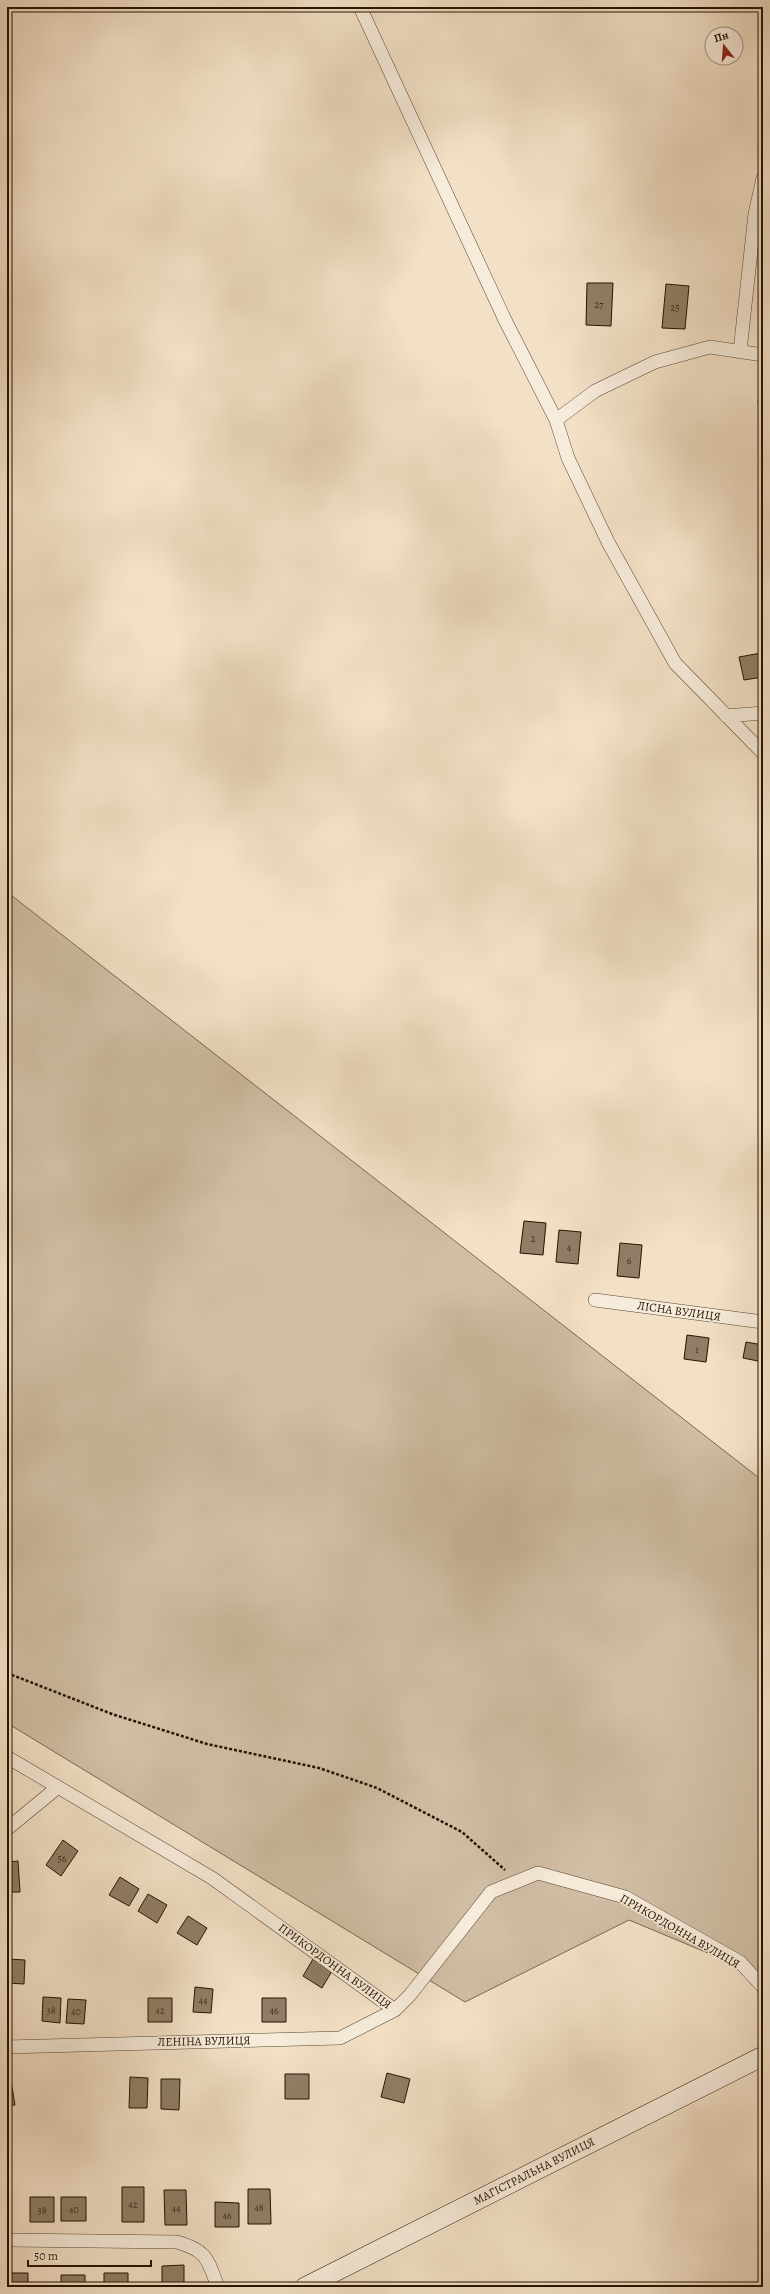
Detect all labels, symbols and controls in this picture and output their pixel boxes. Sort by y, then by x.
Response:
north arrow [704,26,744,66]
text: Пн [712,27,731,46]
house number: 27 [595,298,604,311]
house number: 25 [670,301,680,314]
house number: 2 [531,1232,536,1245]
house number: 4 [567,1241,572,1254]
house number: 6 [627,1254,632,1267]
street label: ЛІСНА ВУЛИЦЯ [636,1297,722,1325]
house number: 1 [695,1343,699,1356]
house number: 56 [58,1852,67,1865]
street label: ПРИКОРДОННА ВУЛИЦЯ [617,1890,743,1972]
street label: ПРИКОРДОННА ВУЛИЦЯ [275,1919,395,2013]
house number: 44 [198,1994,208,2007]
house number: 38 [46,2004,56,2017]
house number: 42 [155,2004,165,2017]
house number: 46 [269,2004,279,2017]
house number: 40 [71,2005,81,2018]
street label: ЛЕНІНА ВУЛИЦЯ [157,2032,251,2050]
street label: МАГІСТРАЛЬНА ВУЛИЦЯ [471,2133,597,2209]
house number: 42 [128,2198,138,2211]
house number: 48 [254,2201,264,2214]
house number: 44 [171,2202,181,2215]
house number: 40 [69,2203,79,2216]
house number: 38 [37,2204,47,2217]
house number: 46 [222,2209,232,2222]
scale bar [28,2242,151,2268]
text: 50 m [34,2248,58,2264]

